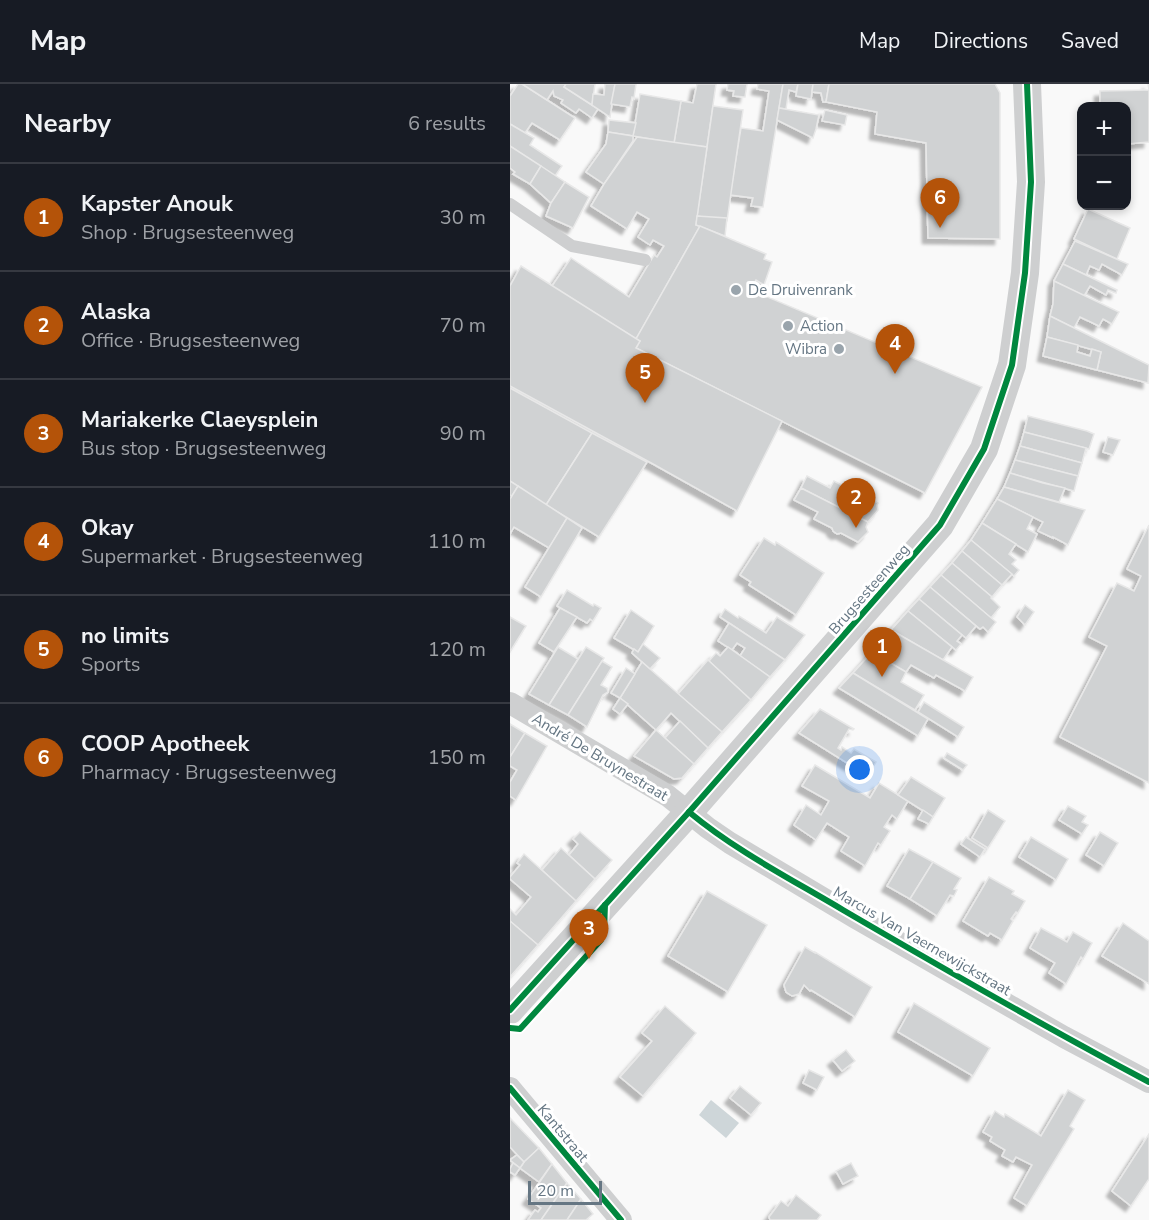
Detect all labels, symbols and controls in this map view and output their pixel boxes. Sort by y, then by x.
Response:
text: Map [30,22,86,60]
text: Map [859,27,900,55]
text: Directions [933,27,1028,55]
text: Saved [1061,27,1119,55]
map controls [1077,102,1131,210]
button: + [1077,102,1131,156]
text: Nearby [24,106,111,141]
text: 6 results [408,110,486,137]
button: − [1077,156,1131,210]
pin: 6 [920,178,960,228]
text: Kapster Anouk [81,189,233,219]
text: 1 [38,204,50,231]
text: 30 m [440,204,486,231]
text: Shop · Brugsesteenweg [81,219,294,246]
place label: De Druivenrank [748,280,853,300]
marker: De Druivenrank [729,283,743,297]
text: Alaska [81,297,151,327]
text: 2 [38,312,50,339]
text: 70 m [440,312,486,339]
place label: Action [800,316,843,336]
marker: Action [781,319,795,333]
pin: 4 [876,324,914,374]
text: Office · Brugsesteenweg [81,327,300,354]
place label: Wibra [785,339,827,359]
marker: Wibra [832,342,846,356]
pin: 5 [626,354,664,403]
text: Mariakerke Claeysplein [81,405,318,435]
text: 3 [38,420,50,447]
text: 90 m [440,420,486,447]
text: Bus stop · Brugsesteenweg [81,435,326,462]
pin: 2 [836,478,876,528]
text: Okay [81,513,133,543]
text: 4 [38,528,50,555]
text: 110 m [428,528,486,555]
street label: Brugsesteenweg [824,539,914,639]
text: Supermarket · Brugsesteenweg [81,543,363,570]
text: no limits [81,621,169,651]
pin: 1 [862,628,902,677]
text: 5 [38,636,50,663]
text: 120 m [428,636,486,663]
text: Sports [81,651,140,678]
street label: André De Bruynestraat [528,708,672,806]
text: COOP Apotheek [81,729,249,759]
text: 6 [38,744,50,771]
text: 150 m [428,744,486,771]
your location [845,755,874,784]
text: Pharmacy · Brugsesteenweg [81,759,337,786]
street label: Marcus Van Vaernewijckstraat [829,882,1015,1001]
pin: 3 [570,910,608,959]
street label: Kantstraat [533,1100,594,1167]
scale bar [528,1178,602,1206]
text: 20 m [537,1180,574,1202]

